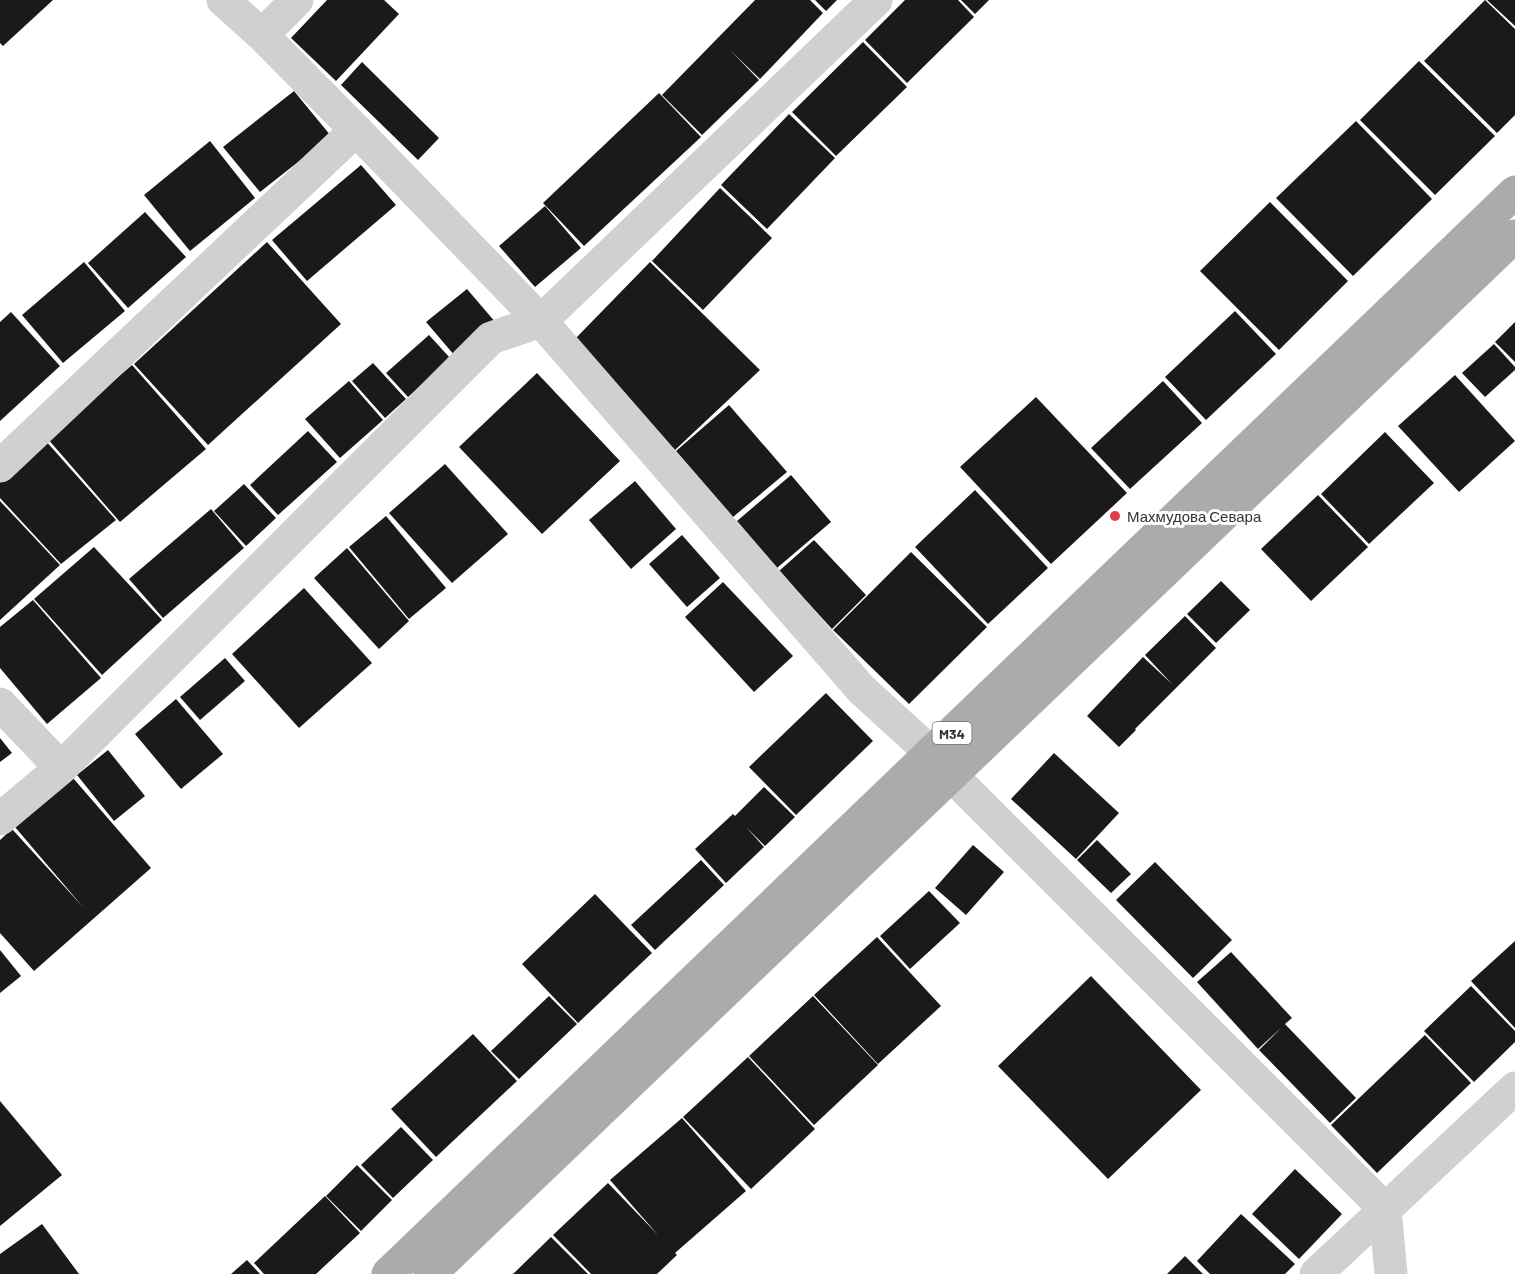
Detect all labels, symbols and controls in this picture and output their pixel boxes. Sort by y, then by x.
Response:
place label: Махмудова Севара [1127,507,1262,525]
marker: Махмудова Севара [1108,509,1122,523]
road number: M34 [932,722,972,744]

